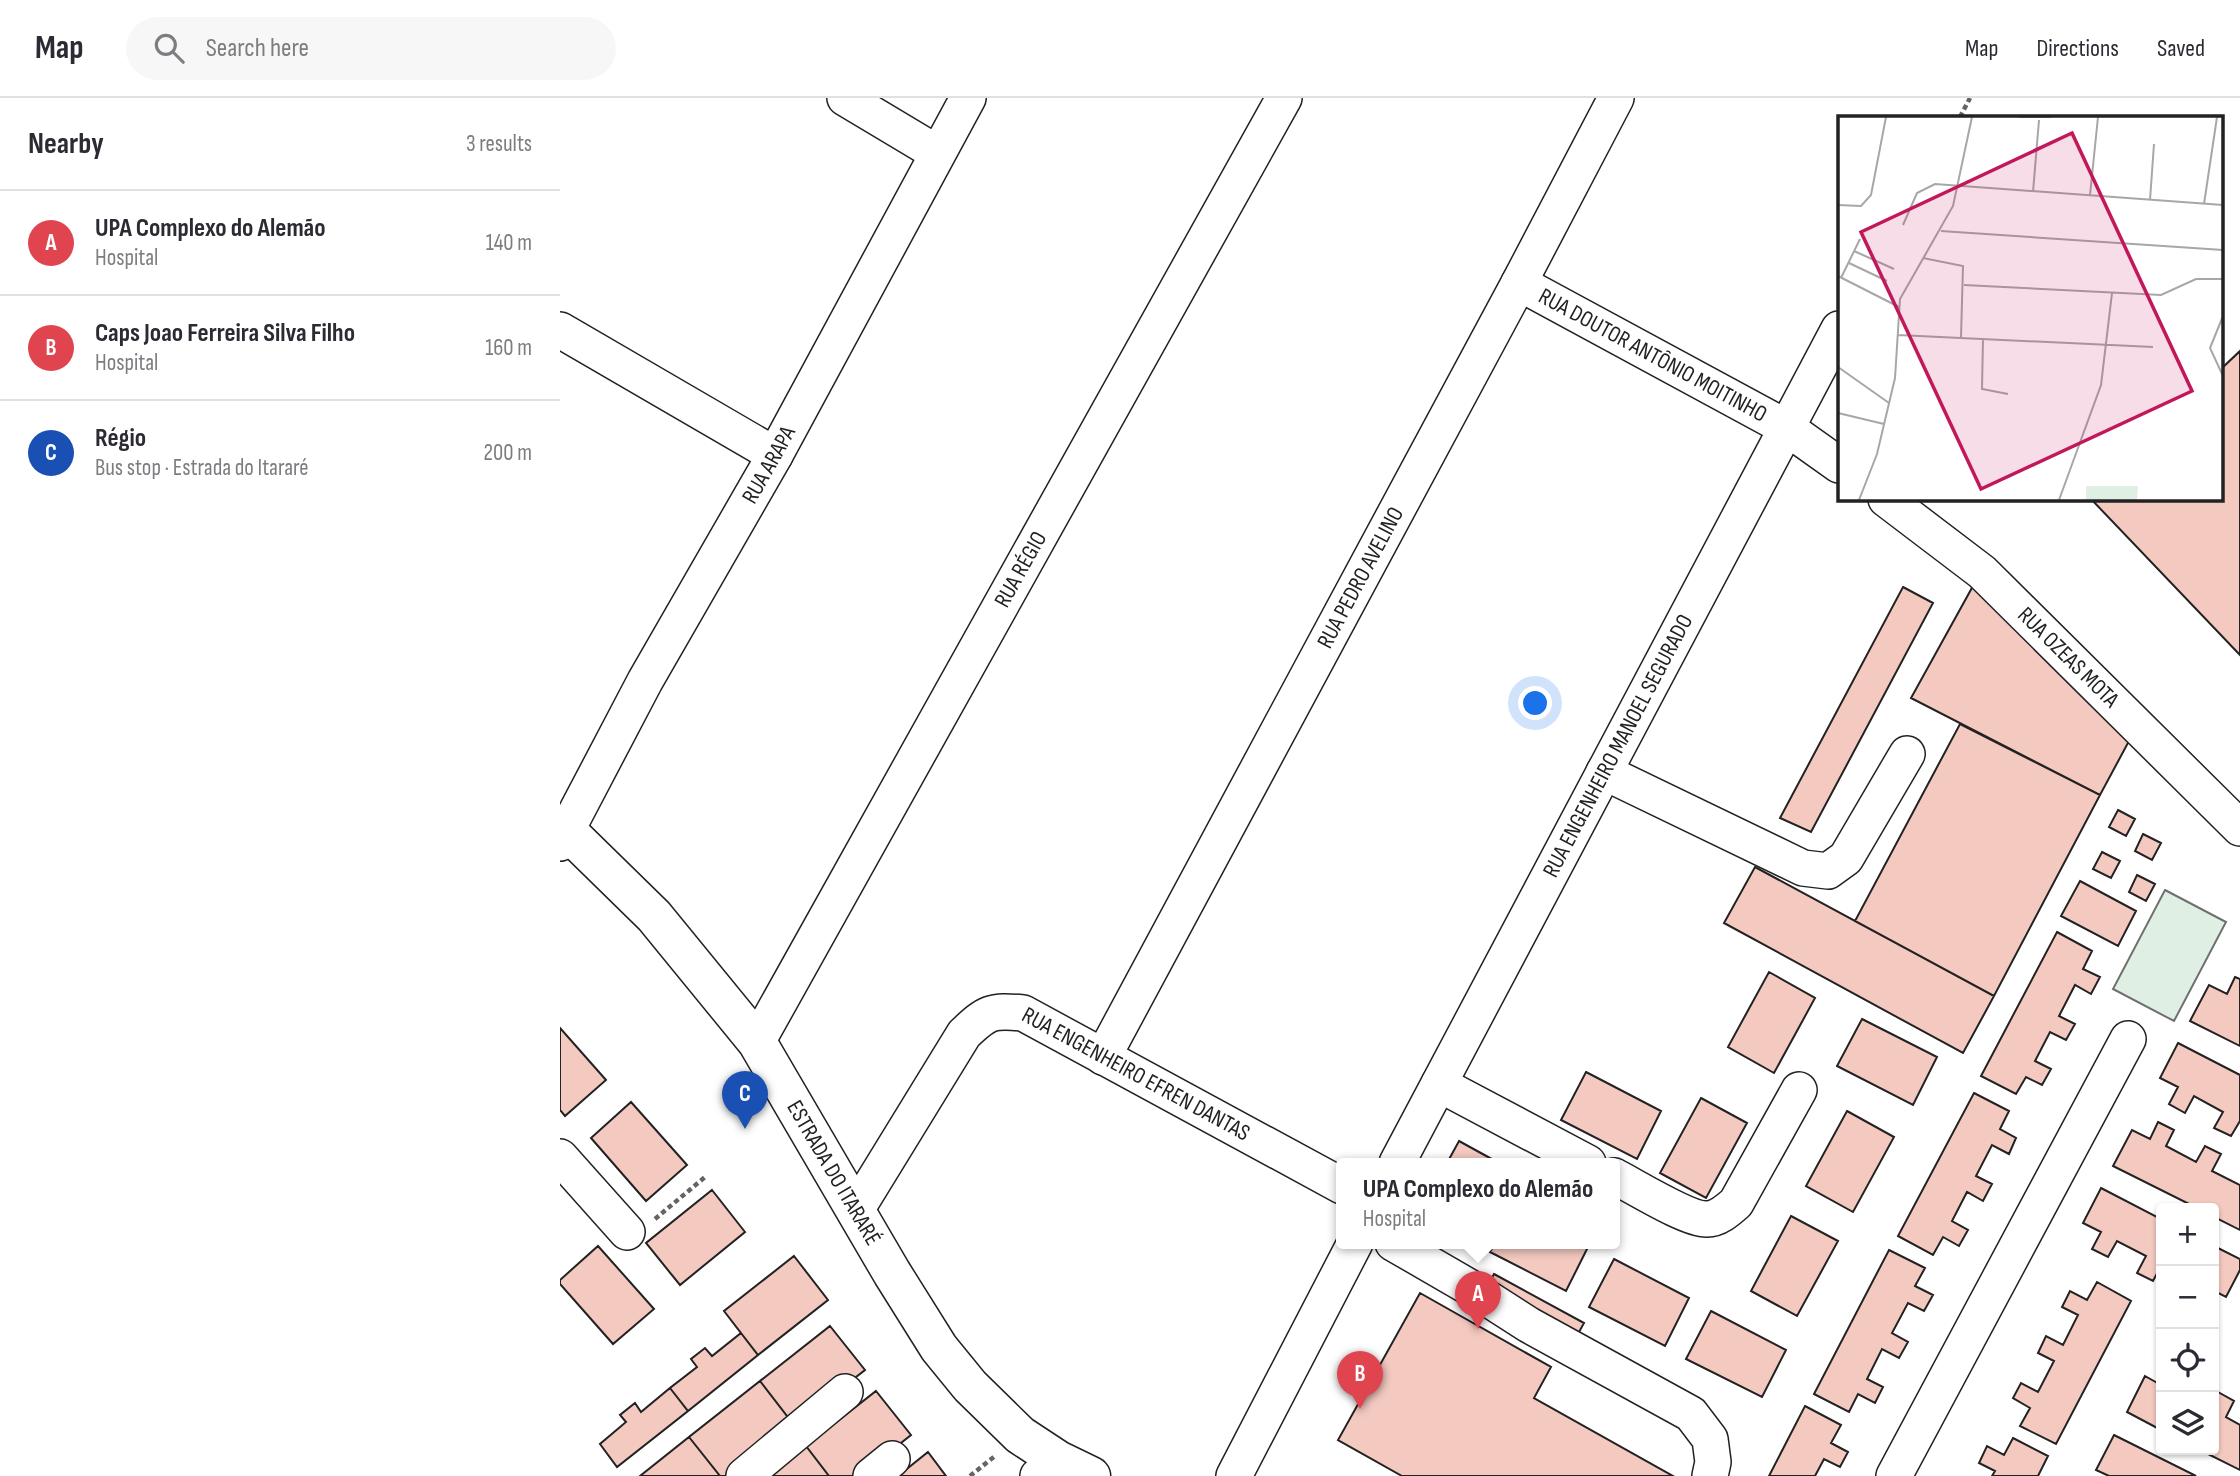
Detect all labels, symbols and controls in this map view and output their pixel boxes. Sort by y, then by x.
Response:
search box [126,17,616,80]
text: Map [35,28,84,68]
icon: search [150,29,188,67]
text: Search here [206,33,309,64]
text: Map [1965,34,1998,63]
text: Directions [2036,34,2119,63]
text: Saved [2157,34,2205,63]
inset map [1838,116,2222,500]
text: Nearby [28,126,104,162]
text: 3 results [466,130,532,158]
text: UPA Complexo do Alemão [95,213,326,244]
text: A [46,229,56,257]
text: 140 m [486,229,532,257]
text: Hospital [95,244,158,272]
street label: RUA DOUTOR ANTÔNIO MOITINHO [1534,282,1772,428]
text: Caps Joao Ferreira Silva Filho [95,318,355,349]
text: B [46,334,56,362]
text: 160 m [485,334,532,362]
text: Hospital [95,349,158,377]
street label: RUA ARAPA [736,421,802,509]
text: Régio [95,423,146,454]
text: C [45,439,57,467]
text: 200 m [484,439,532,467]
text: Bus stop · Estrada do Itararé [95,454,309,482]
street label: RUA PEDRO AVELINO [1311,502,1410,653]
street label: RUA RÉGIO [988,527,1053,613]
street label: RUA OZEAS MOTA [2012,601,2125,714]
street label: RUA ENGENHEIRO MANOEL SEGURADO [1537,610,1699,882]
your location [1518,686,1552,720]
street label: RUA ENGENHEIRO EFREN DANTAS [1017,1001,1255,1147]
pin: C [722,1071,768,1129]
street label: ESTRADA DO ITARARÉ [780,1096,887,1250]
popup [1336,1158,1620,1249]
text: UPA Complexo do Alemão [1363,1174,1593,1205]
map controls [2156,1203,2219,1455]
button: + [2156,1203,2219,1266]
text: Hospital [1363,1205,1426,1233]
button: − [2156,1266,2219,1329]
pin: A [1455,1271,1501,1329]
button: locate [2156,1329,2219,1392]
pin: B [1337,1351,1383,1409]
button: layers [2156,1392,2219,1455]

